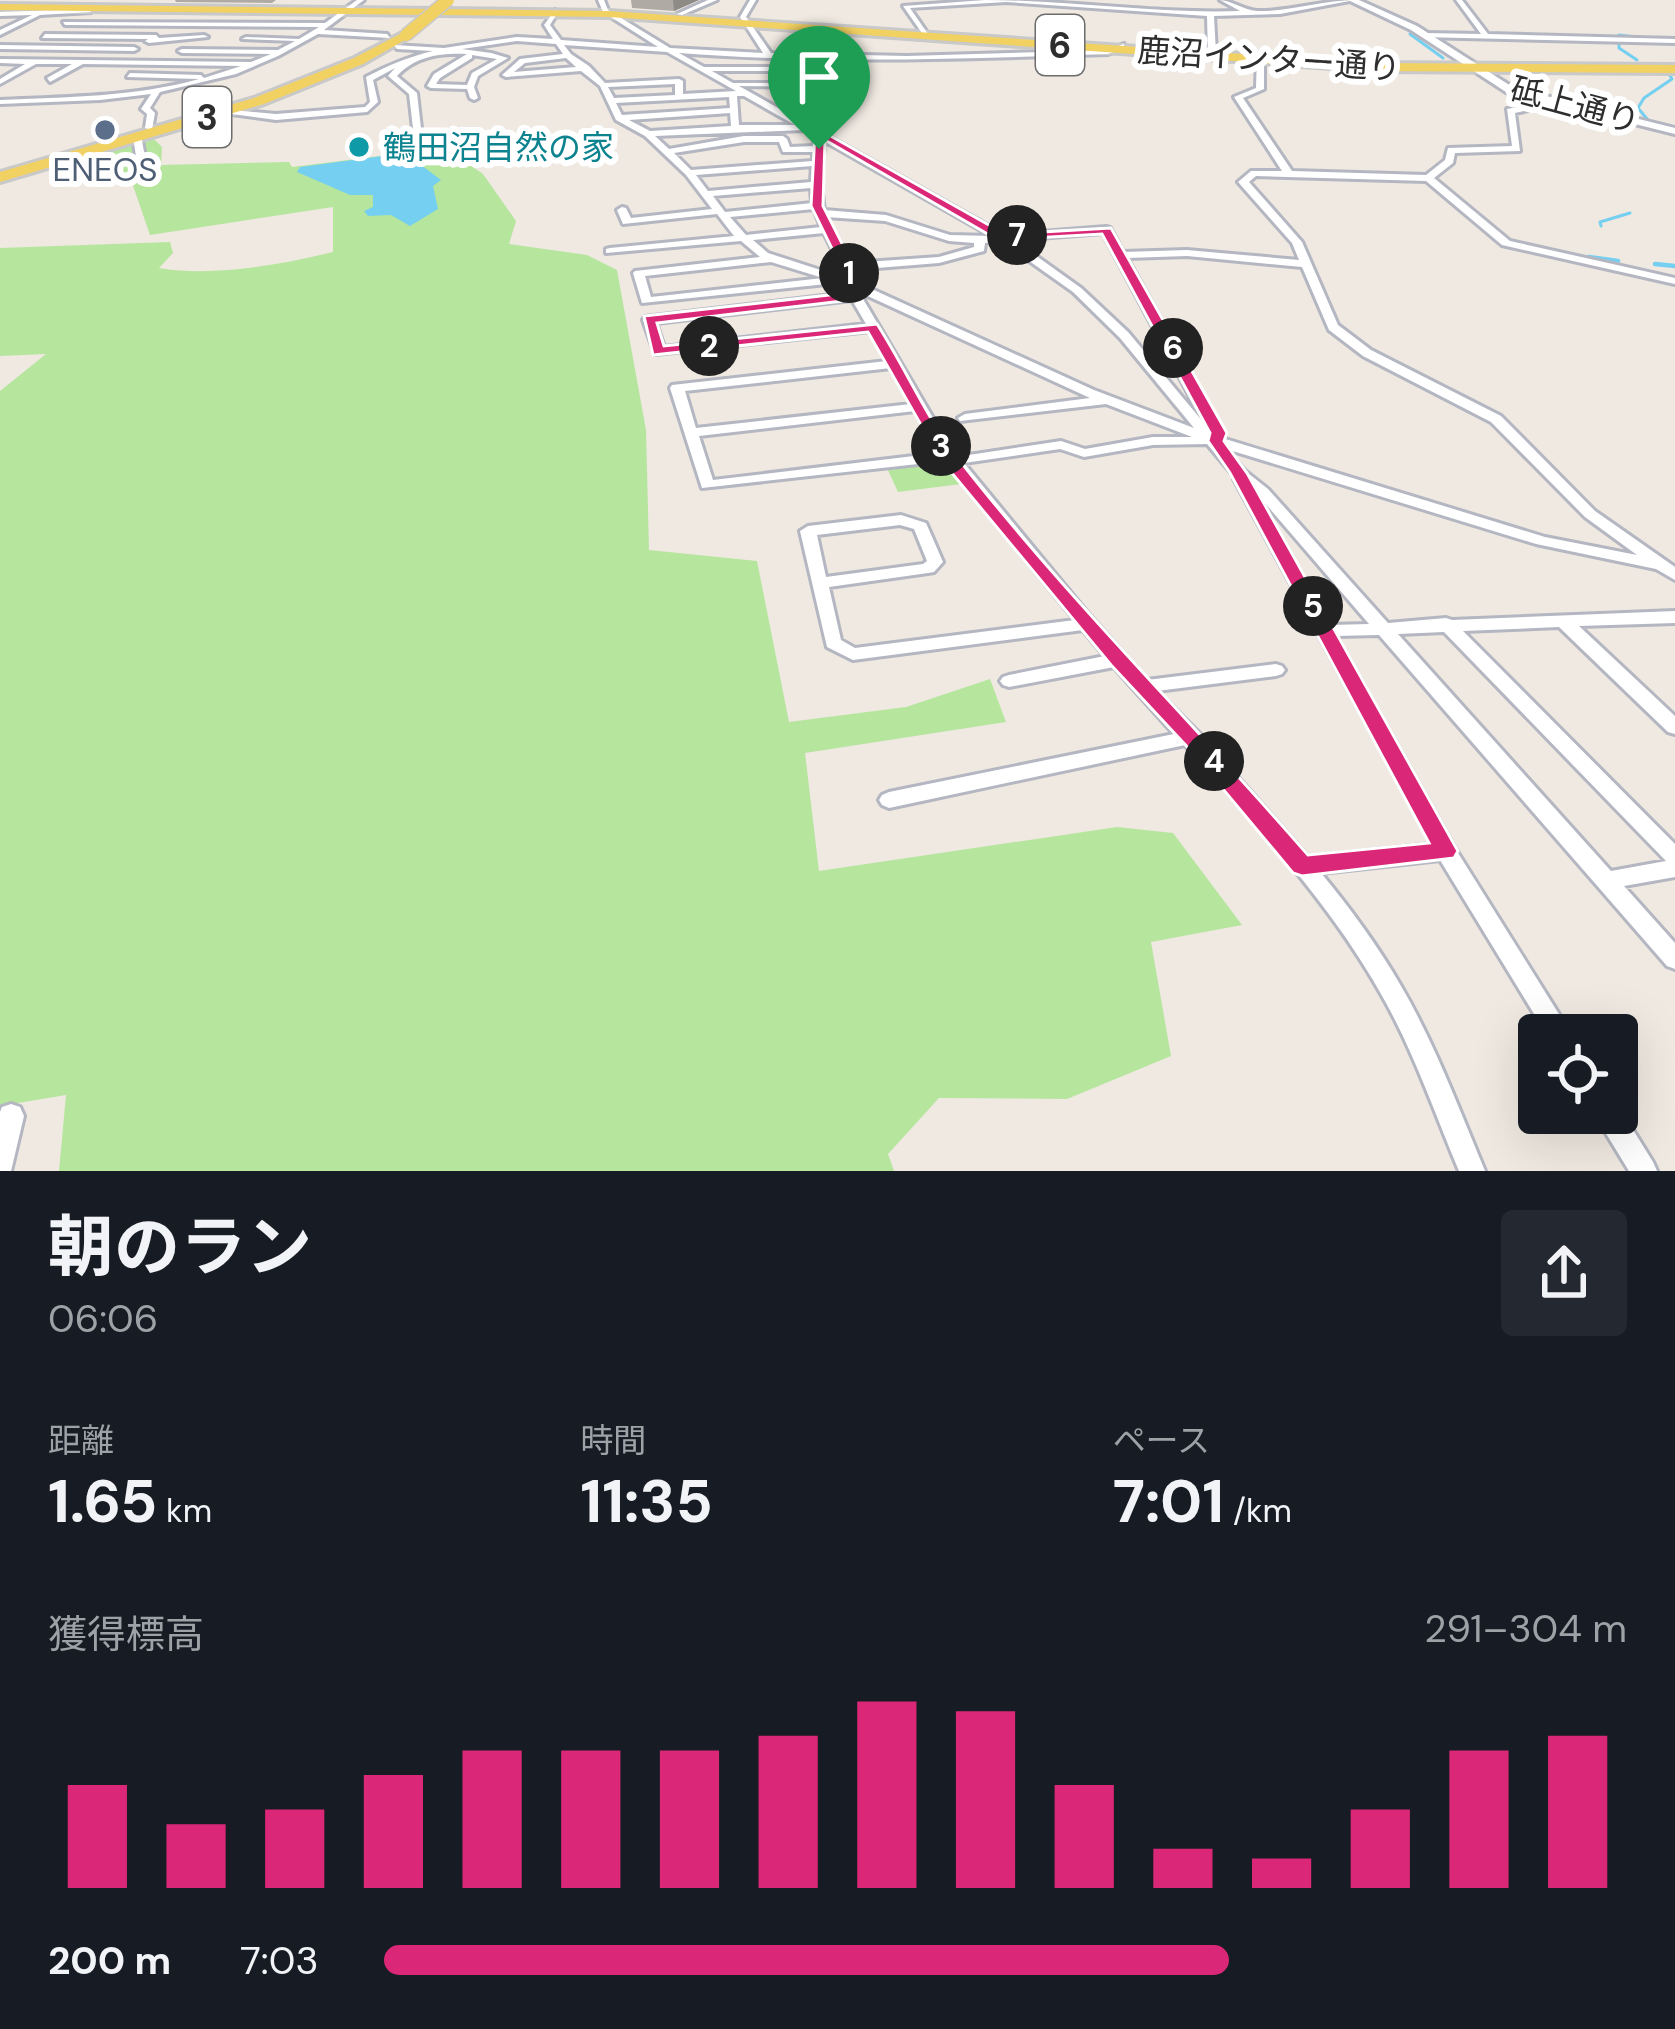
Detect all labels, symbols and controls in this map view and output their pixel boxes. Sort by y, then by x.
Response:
road number: 6 [1036,15,1084,75]
pin [768,26,870,149]
street label: 鹿沼インター通り [1136,28,1402,90]
icon: arrive [786,44,852,110]
street label: 砥上通り [1506,67,1644,143]
road number: 3 [183,87,231,147]
marker: ENEOS [92,117,118,143]
place label: 鶴田沼自然の家 [383,126,614,169]
marker: 鶴田沼自然の家 [346,134,372,160]
place label: ENEOS [53,148,157,191]
pin: 7 [987,205,1047,265]
text: 7 [1008,213,1026,256]
pin: 1 [819,243,879,303]
text: 1 [843,251,855,294]
pin: 2 [679,316,739,376]
pin: 6 [1143,318,1203,378]
text: 2 [699,324,719,367]
text: 6 [1163,326,1183,369]
pin: 3 [911,416,971,476]
text: 3 [931,424,951,467]
pin: 5 [1283,576,1343,636]
text: 5 [1303,584,1323,627]
pin: 4 [1184,731,1244,791]
text: 4 [1203,739,1225,782]
map controls [1518,1014,1638,1134]
button: locate [1518,1014,1638,1134]
text: 朝のラン [48,1205,312,1290]
button: share [1501,1210,1627,1336]
text: 06:06 [48,1293,158,1344]
text: 距離 [48,1419,114,1462]
text: 時間 [580,1419,646,1462]
text: ペース [1113,1419,1210,1462]
text: 1.65 [48,1462,157,1541]
text: 11:35 [580,1462,713,1541]
text: 7:01 [1113,1462,1224,1541]
text: km [157,1489,212,1532]
text: /km [1224,1489,1292,1532]
text: 291–304 m [1424,1603,1627,1654]
text: 獲得標高 [48,1609,204,1660]
text: 200 m [48,1935,171,1986]
text: 7:03 [240,1935,318,1986]

